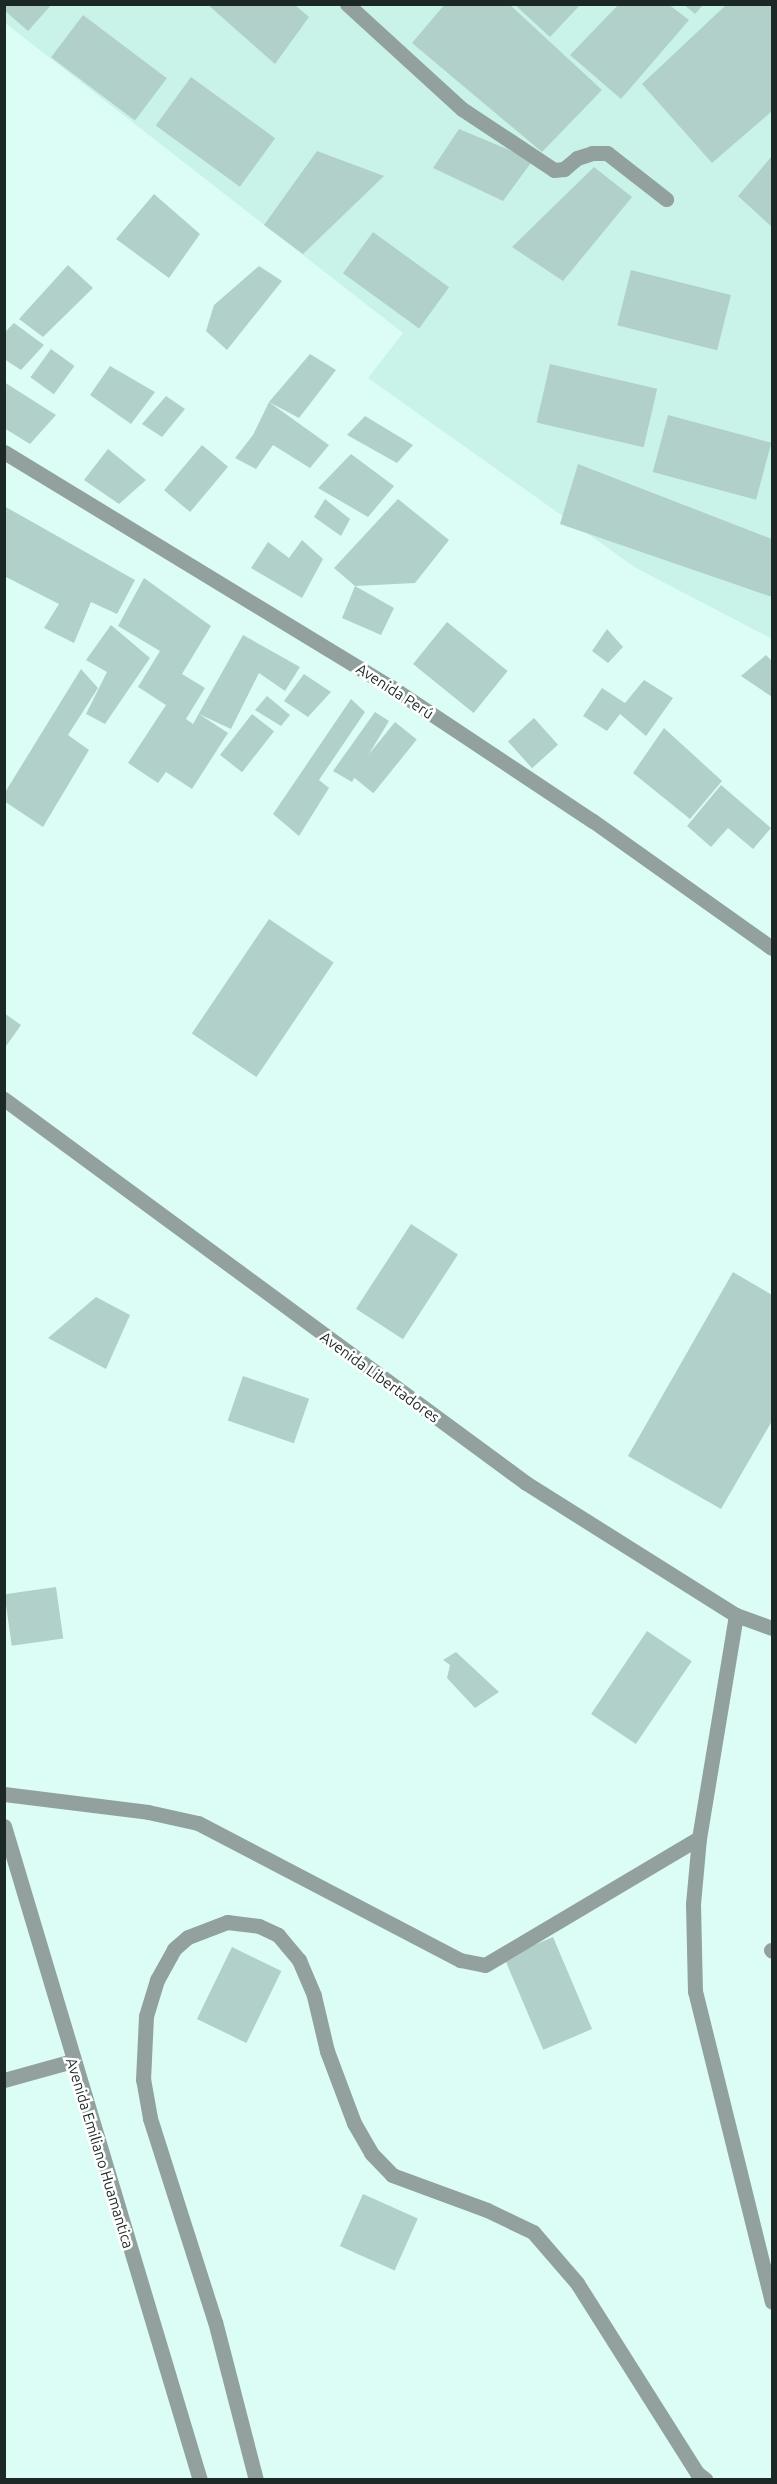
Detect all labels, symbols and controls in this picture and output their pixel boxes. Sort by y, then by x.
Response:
street label: Avenida Perú [353,659,437,723]
street label: Avenida Libertadores [317,1328,443,1426]
street label: Avenida Emiliano Huamantica [62,2055,138,2251]

